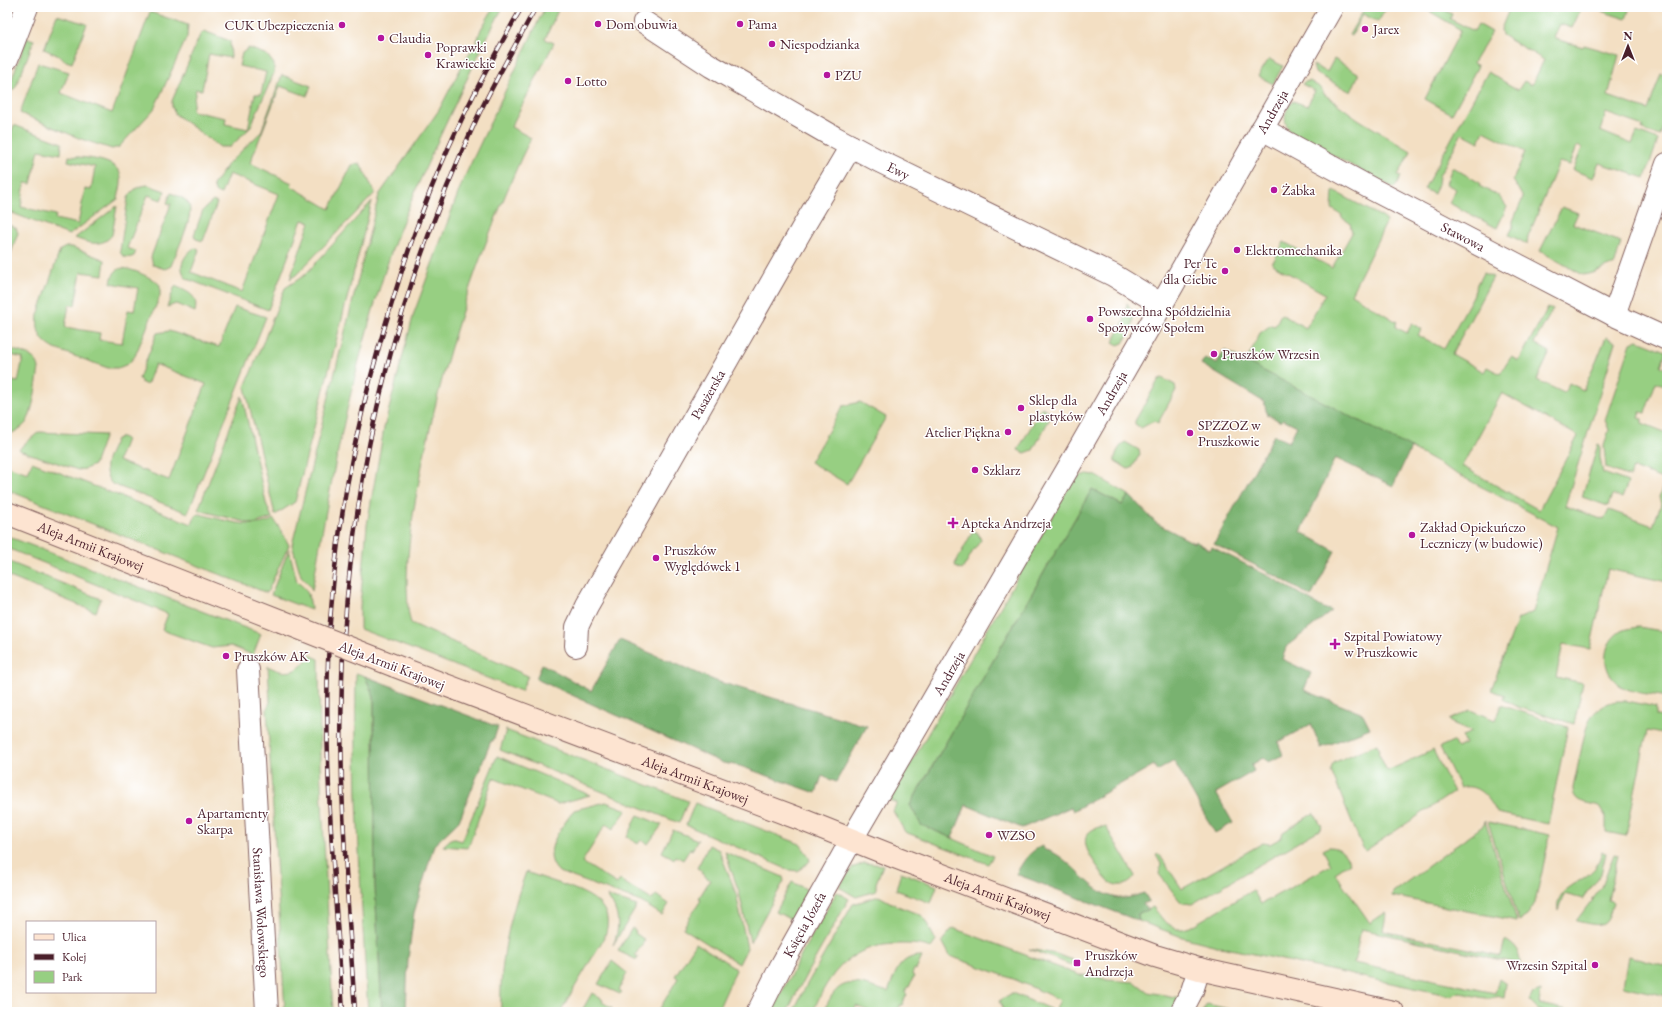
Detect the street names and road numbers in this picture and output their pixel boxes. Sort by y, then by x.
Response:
street label: Andrzeja [1252,86,1292,138]
street label: Ewy [884,157,914,184]
street label: Stawowa [1438,218,1489,255]
street label: Pasażerska [686,366,729,422]
street label: Andrzeja [1091,367,1131,419]
street label: Aleja Armii Krajowej [34,517,146,575]
street label: Aleja Armii Krajowej [335,636,448,694]
street label: Andrzeja [928,647,969,699]
street label: Aleja Armii Krajowej [639,751,751,808]
street label: Stanisława Wołowskiego [249,847,274,978]
street label: Aleja Armii Krajowej [941,867,1053,924]
street label: Księcia Józefa [779,888,830,960]

